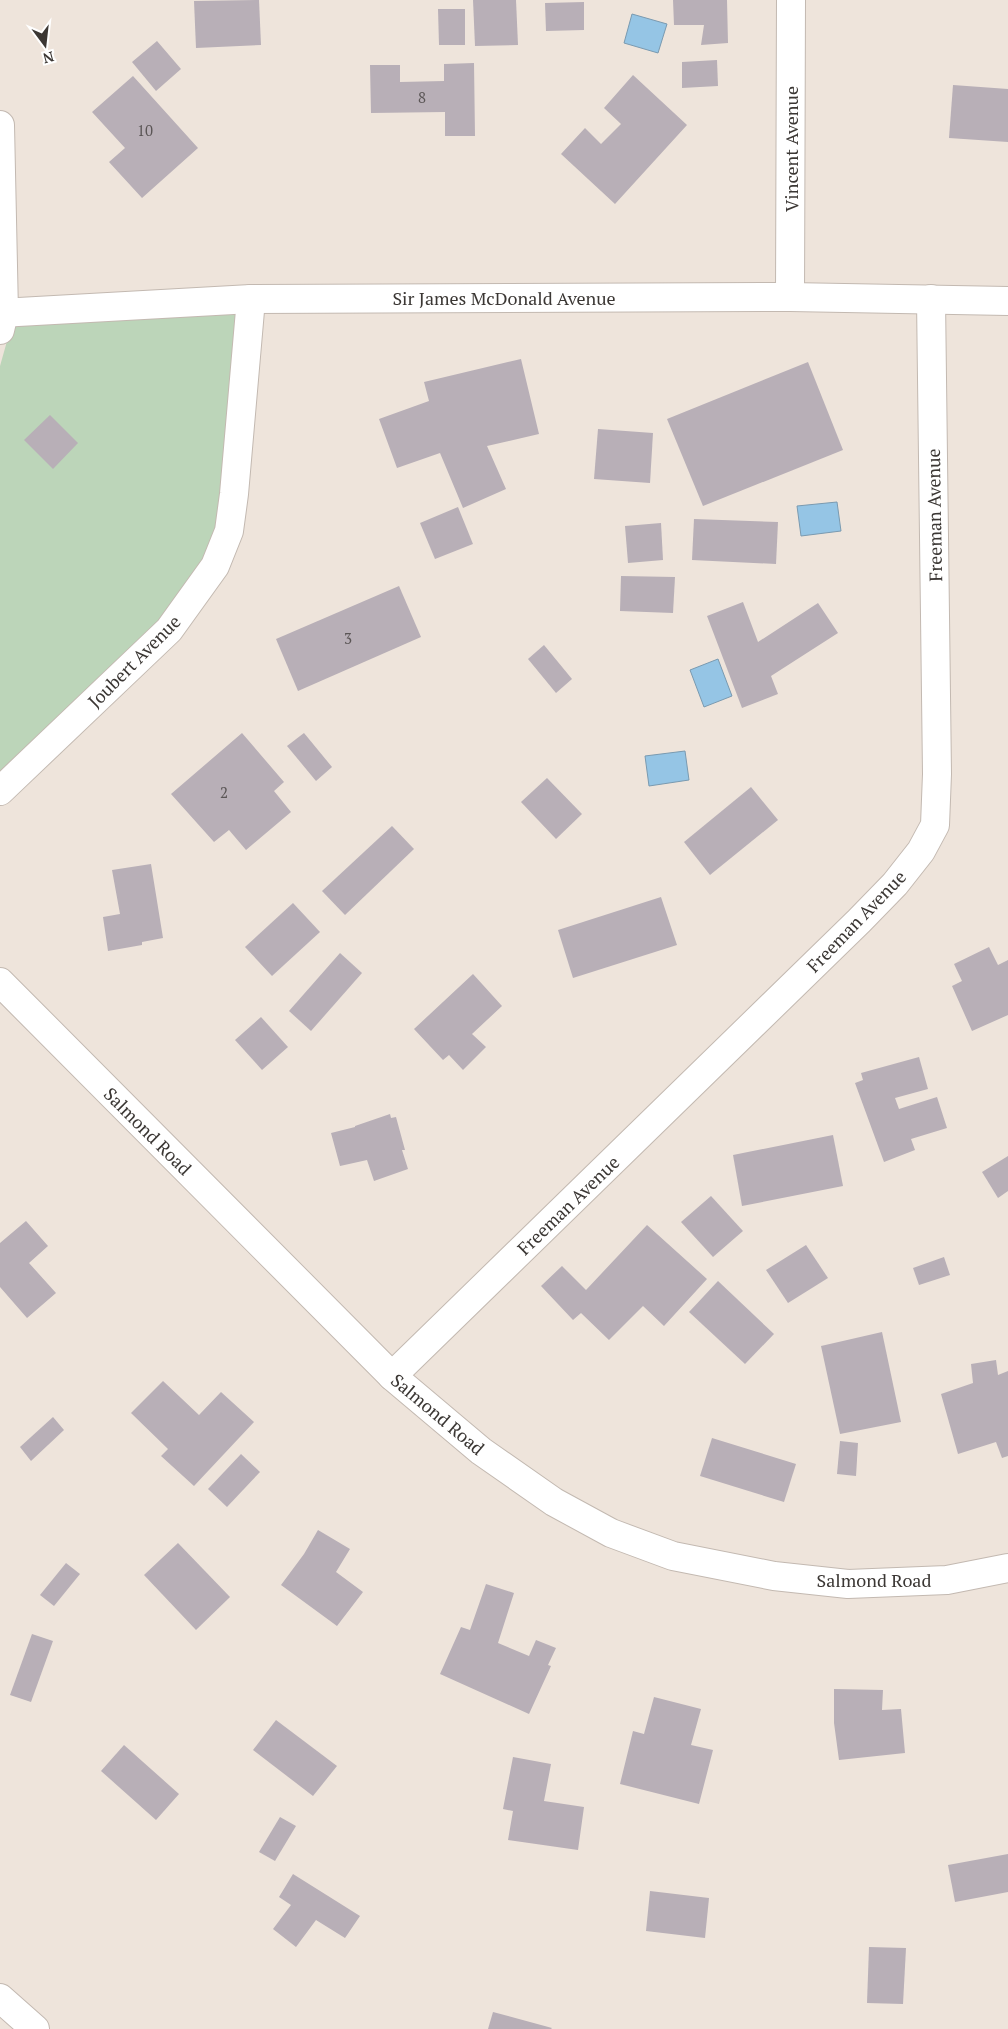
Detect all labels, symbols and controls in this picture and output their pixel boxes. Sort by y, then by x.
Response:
north arrow [20,20,70,70]
text: N [41,47,56,69]
street label: Vincent Avenue [779,86,803,212]
house number: 8 [418,87,426,107]
house number: 10 [137,120,153,140]
street label: Sir James McDonald Avenue [392,286,616,310]
street label: Freeman Avenue [921,448,947,582]
street label: Joubert Avenue [82,609,186,713]
house number: 3 [344,628,352,648]
house number: 2 [220,782,228,802]
street label: Freeman Avenue [801,865,911,977]
street label: Salmond Road [99,1082,197,1180]
street label: Freeman Avenue [512,1150,624,1260]
street label: Salmond Road [386,1368,490,1460]
street label: Salmond Road [817,1568,931,1592]

